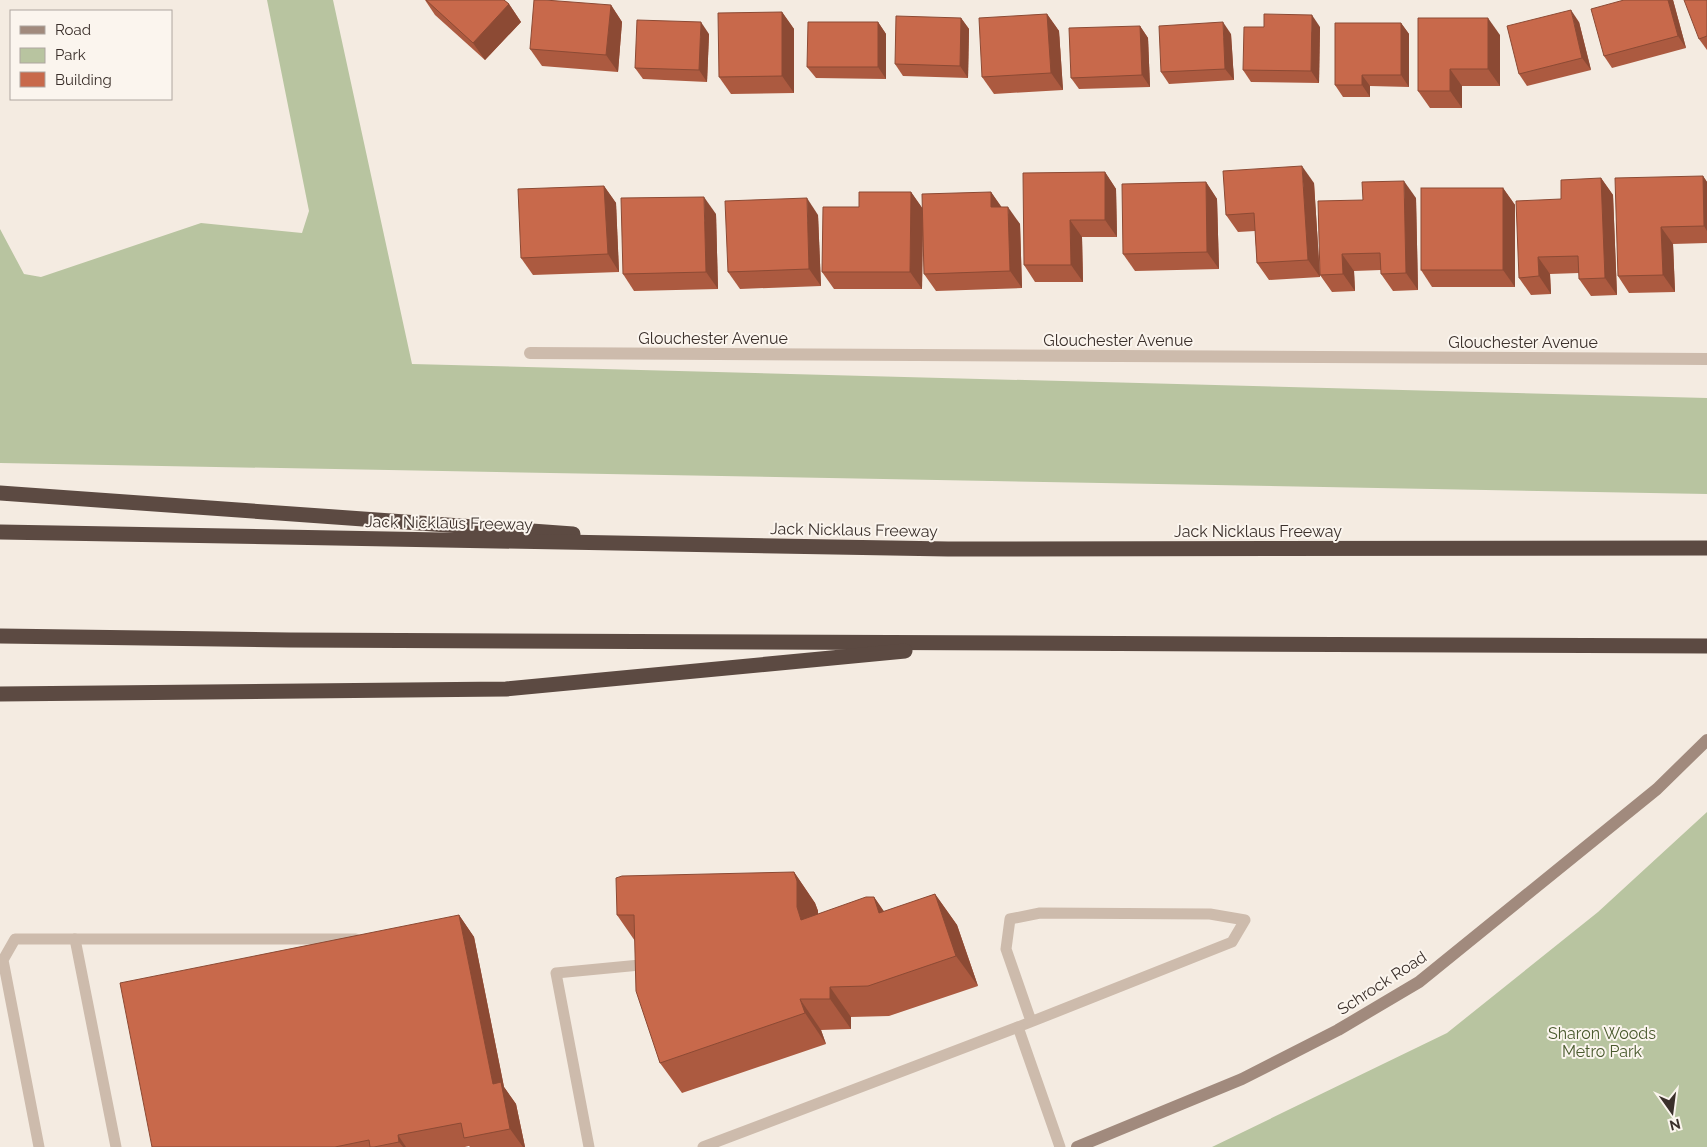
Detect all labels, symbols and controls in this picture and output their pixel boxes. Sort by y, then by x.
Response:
legend [10,10,172,100]
text: Road [55,21,91,39]
text: Park [55,46,86,64]
text: Building [55,71,112,89]
street label: Glouchester Avenue [638,329,788,348]
street label: Glouchester Avenue [1043,331,1193,350]
street label: Glouchester Avenue [1448,333,1598,352]
street label: Jack Nicklaus Freeway [365,512,533,534]
street label: Jack Nicklaus Freeway [770,519,938,541]
street label: Jack Nicklaus Freeway [1174,522,1342,541]
street label: Schrock Road [1334,947,1430,1019]
park label: Sharon Woods Metro Park [1548,1024,1656,1061]
north arrow [1647,1087,1697,1137]
text: N [1668,1116,1682,1134]

